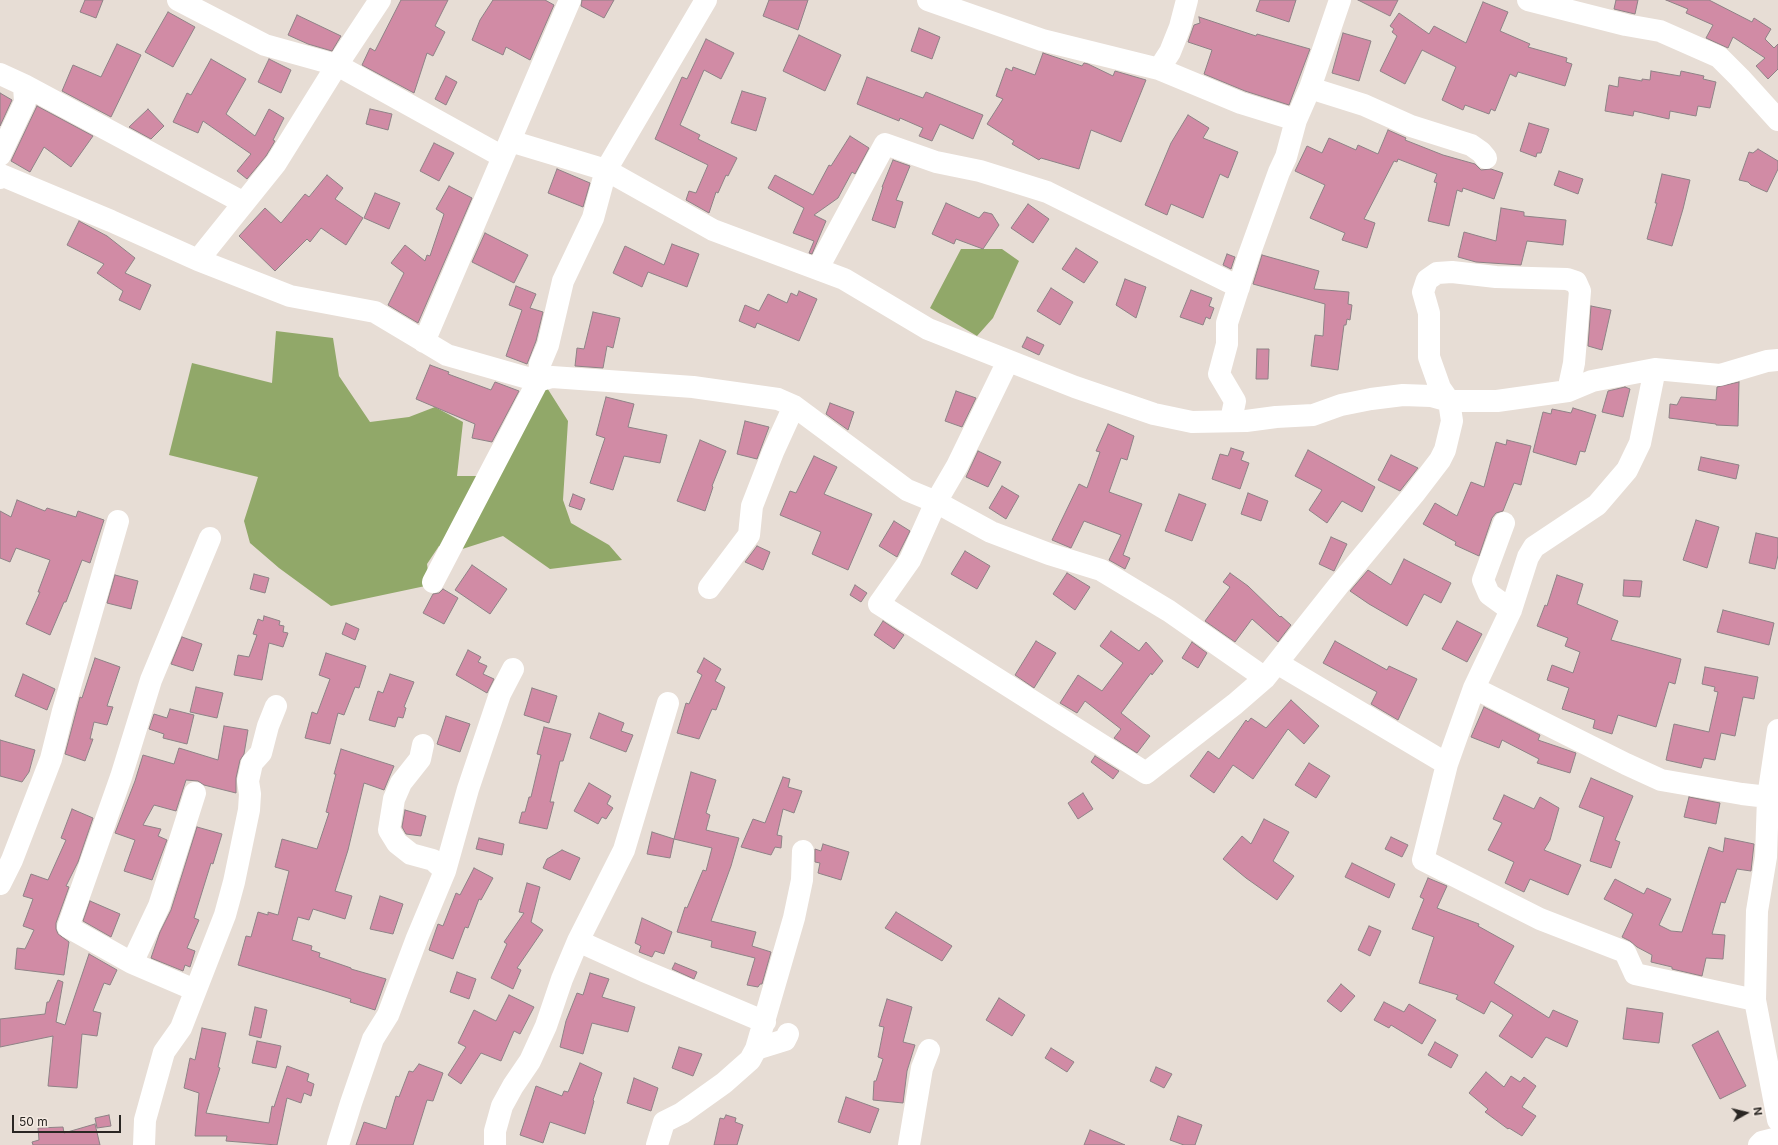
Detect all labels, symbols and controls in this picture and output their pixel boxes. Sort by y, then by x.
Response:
north arrow [1726,1093,1766,1133]
text: N [1750,1106,1765,1116]
scale bar [14,1107,123,1133]
text: 50 m [19,1114,48,1129]

